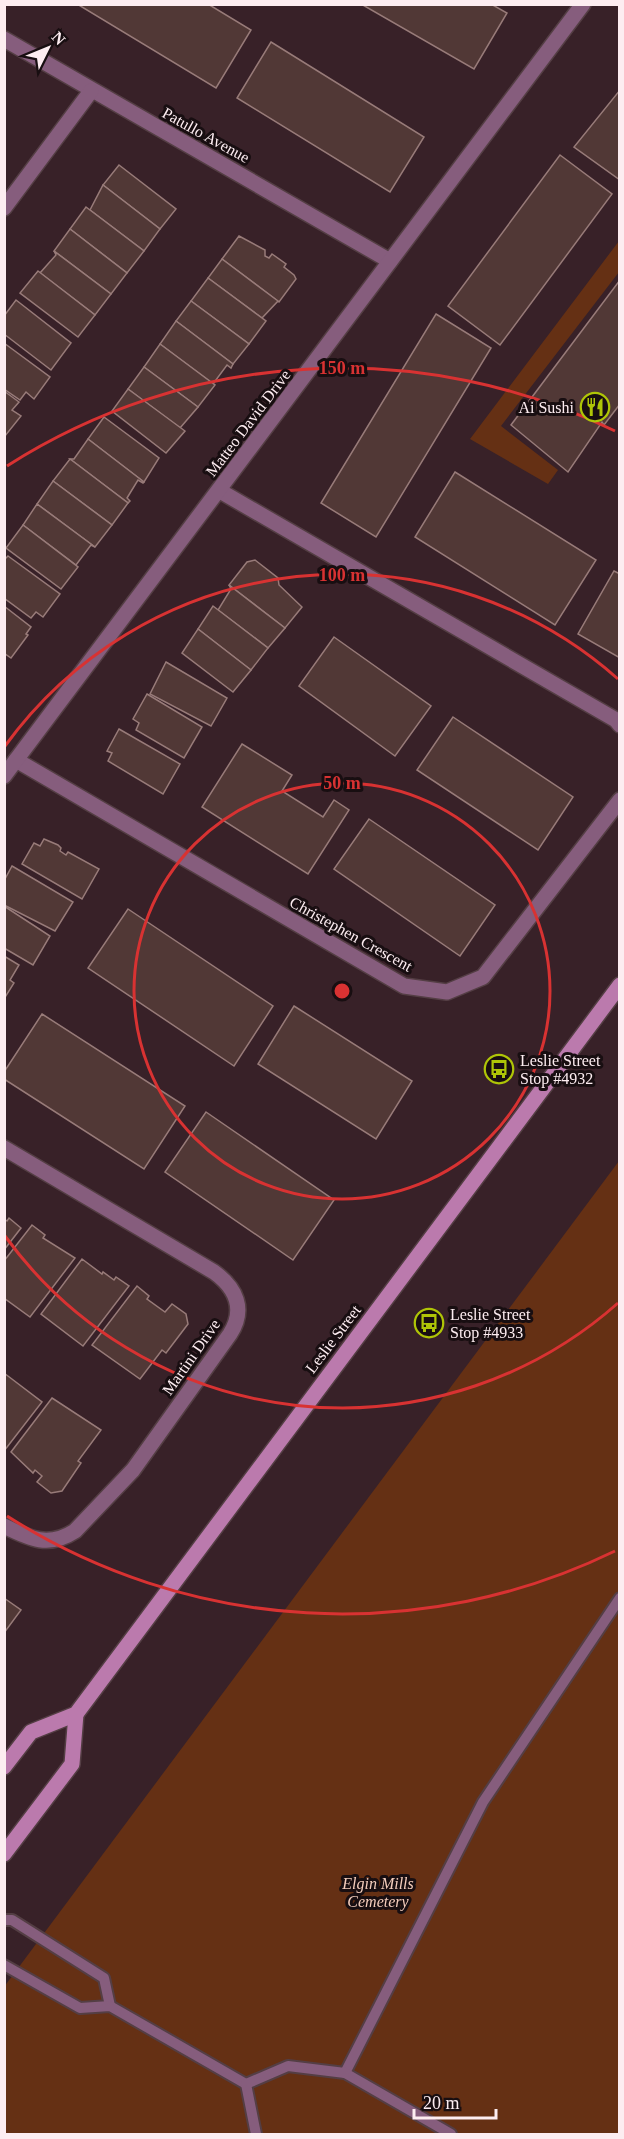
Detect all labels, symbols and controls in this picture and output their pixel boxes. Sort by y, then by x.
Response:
north arrow [18,18,78,78]
text: N [48,28,69,48]
street label: Patullo Avenue [159,104,253,166]
text: 150 m [319,358,365,378]
street label: Matteo David Drive [202,366,294,480]
restaurant icon: Ai Sushi [579,391,611,423]
place label: Ai Sushi [518,399,575,416]
text: 100 m [319,565,365,585]
text: 50 m [323,773,361,793]
street label: Christephen Crescent [286,893,416,976]
centre of rings [332,981,352,1001]
place label: Leslie Street Stop #4932 [520,1052,601,1088]
bus stop icon: Leslie Street Stop #4932 [483,1053,515,1085]
street label: Leslie Street [302,1301,364,1376]
place label: Leslie Street Stop #4933 [450,1306,531,1342]
bus stop icon: Leslie Street Stop #4933 [413,1307,445,1339]
street label: Martini Drive [159,1316,223,1398]
park label: Elgin Mills Cemetery [341,1875,414,1911]
scale bar [414,2082,496,2120]
text: 20 m [423,2093,460,2113]

